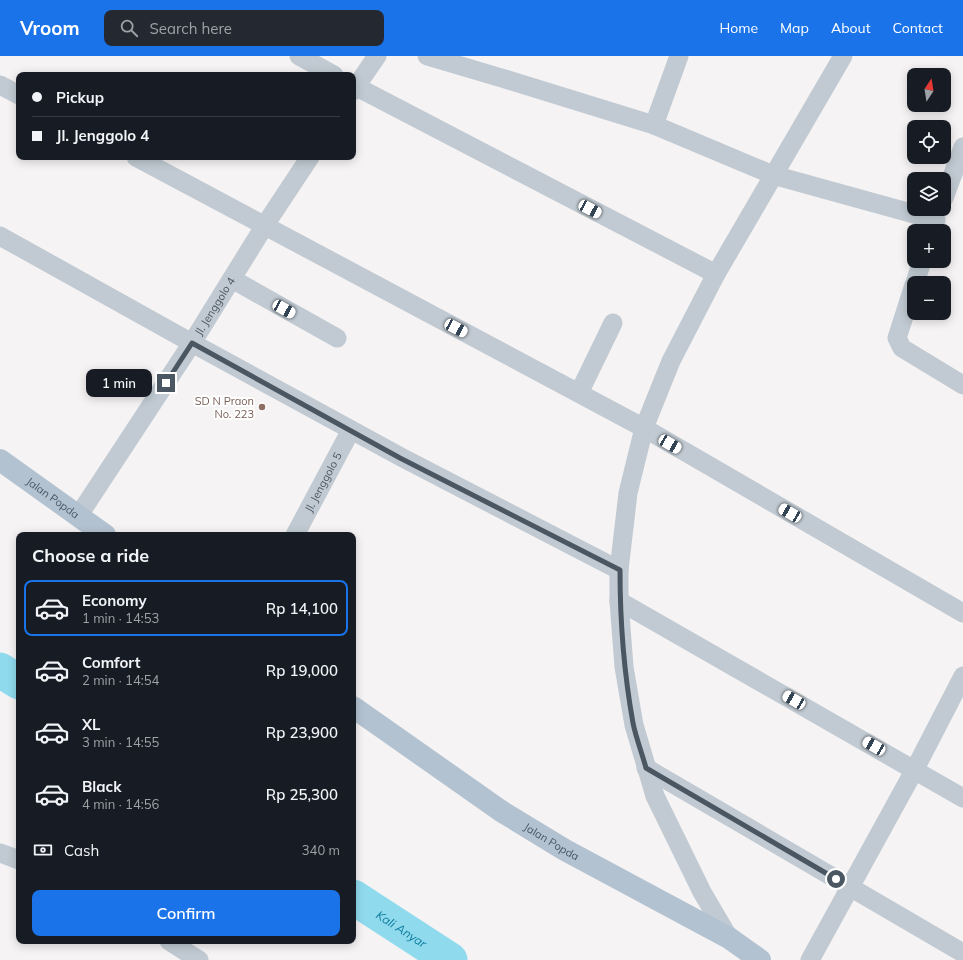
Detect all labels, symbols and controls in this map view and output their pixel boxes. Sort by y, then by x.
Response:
search box [104,10,384,46]
text: Vroom [20,16,80,40]
icon: search [118,17,140,39]
text: Search here [150,19,232,38]
text: Home [719,19,758,37]
text: Map [780,19,809,37]
text: About [831,19,871,37]
text: Contact [893,19,943,37]
north arrow [907,68,951,112]
map controls [907,68,951,320]
text: Pickup [56,88,104,107]
button: locate [907,120,951,164]
text: Jl. Jenggolo 4 [56,126,149,145]
button: layers [907,172,951,216]
car [577,198,603,220]
button: + [907,224,951,268]
street label: Jl. Jenggolo 4 [192,274,238,338]
button: − [907,276,951,320]
car [271,298,297,320]
car [443,317,469,339]
callout: 1 min [86,369,152,397]
route end [157,374,175,392]
text: 1 min [102,375,136,391]
place label: SD N Praon No. 223 [195,394,254,421]
marker: SD N Praon No. 223 [257,402,267,412]
car [657,433,683,455]
street label: Jl. Jenggolo 5 [302,449,345,514]
street label: Jalan Popda [24,474,82,521]
car [777,502,803,524]
text: Choose a ride [32,544,149,567]
icon: car [34,590,70,626]
text: Economy [82,591,147,610]
text: Rp 14,100 [266,599,338,618]
text: 1 min · 14:53 [82,610,159,626]
icon: car [34,652,70,688]
text: Comfort [82,653,140,672]
text: Rp 19,000 [266,661,338,680]
text: 2 min · 14:54 [82,672,159,688]
car [781,689,807,711]
icon: car [34,714,70,750]
text: XL [82,715,100,734]
text: Rp 23,900 [266,723,338,742]
text: 3 min · 14:55 [82,734,159,750]
car [861,735,887,757]
icon: car [34,776,70,812]
text: Black [82,777,121,796]
text: Rp 25,300 [266,785,338,804]
text: 4 min · 14:56 [82,796,159,812]
street label: Jalan Popda [521,820,582,863]
icon: cash [32,839,54,861]
text: Cash [64,841,99,860]
text: 340 m [302,842,340,858]
route start [827,870,845,888]
button: Confirm [32,890,340,936]
water label: Kali Anyar [374,907,430,951]

